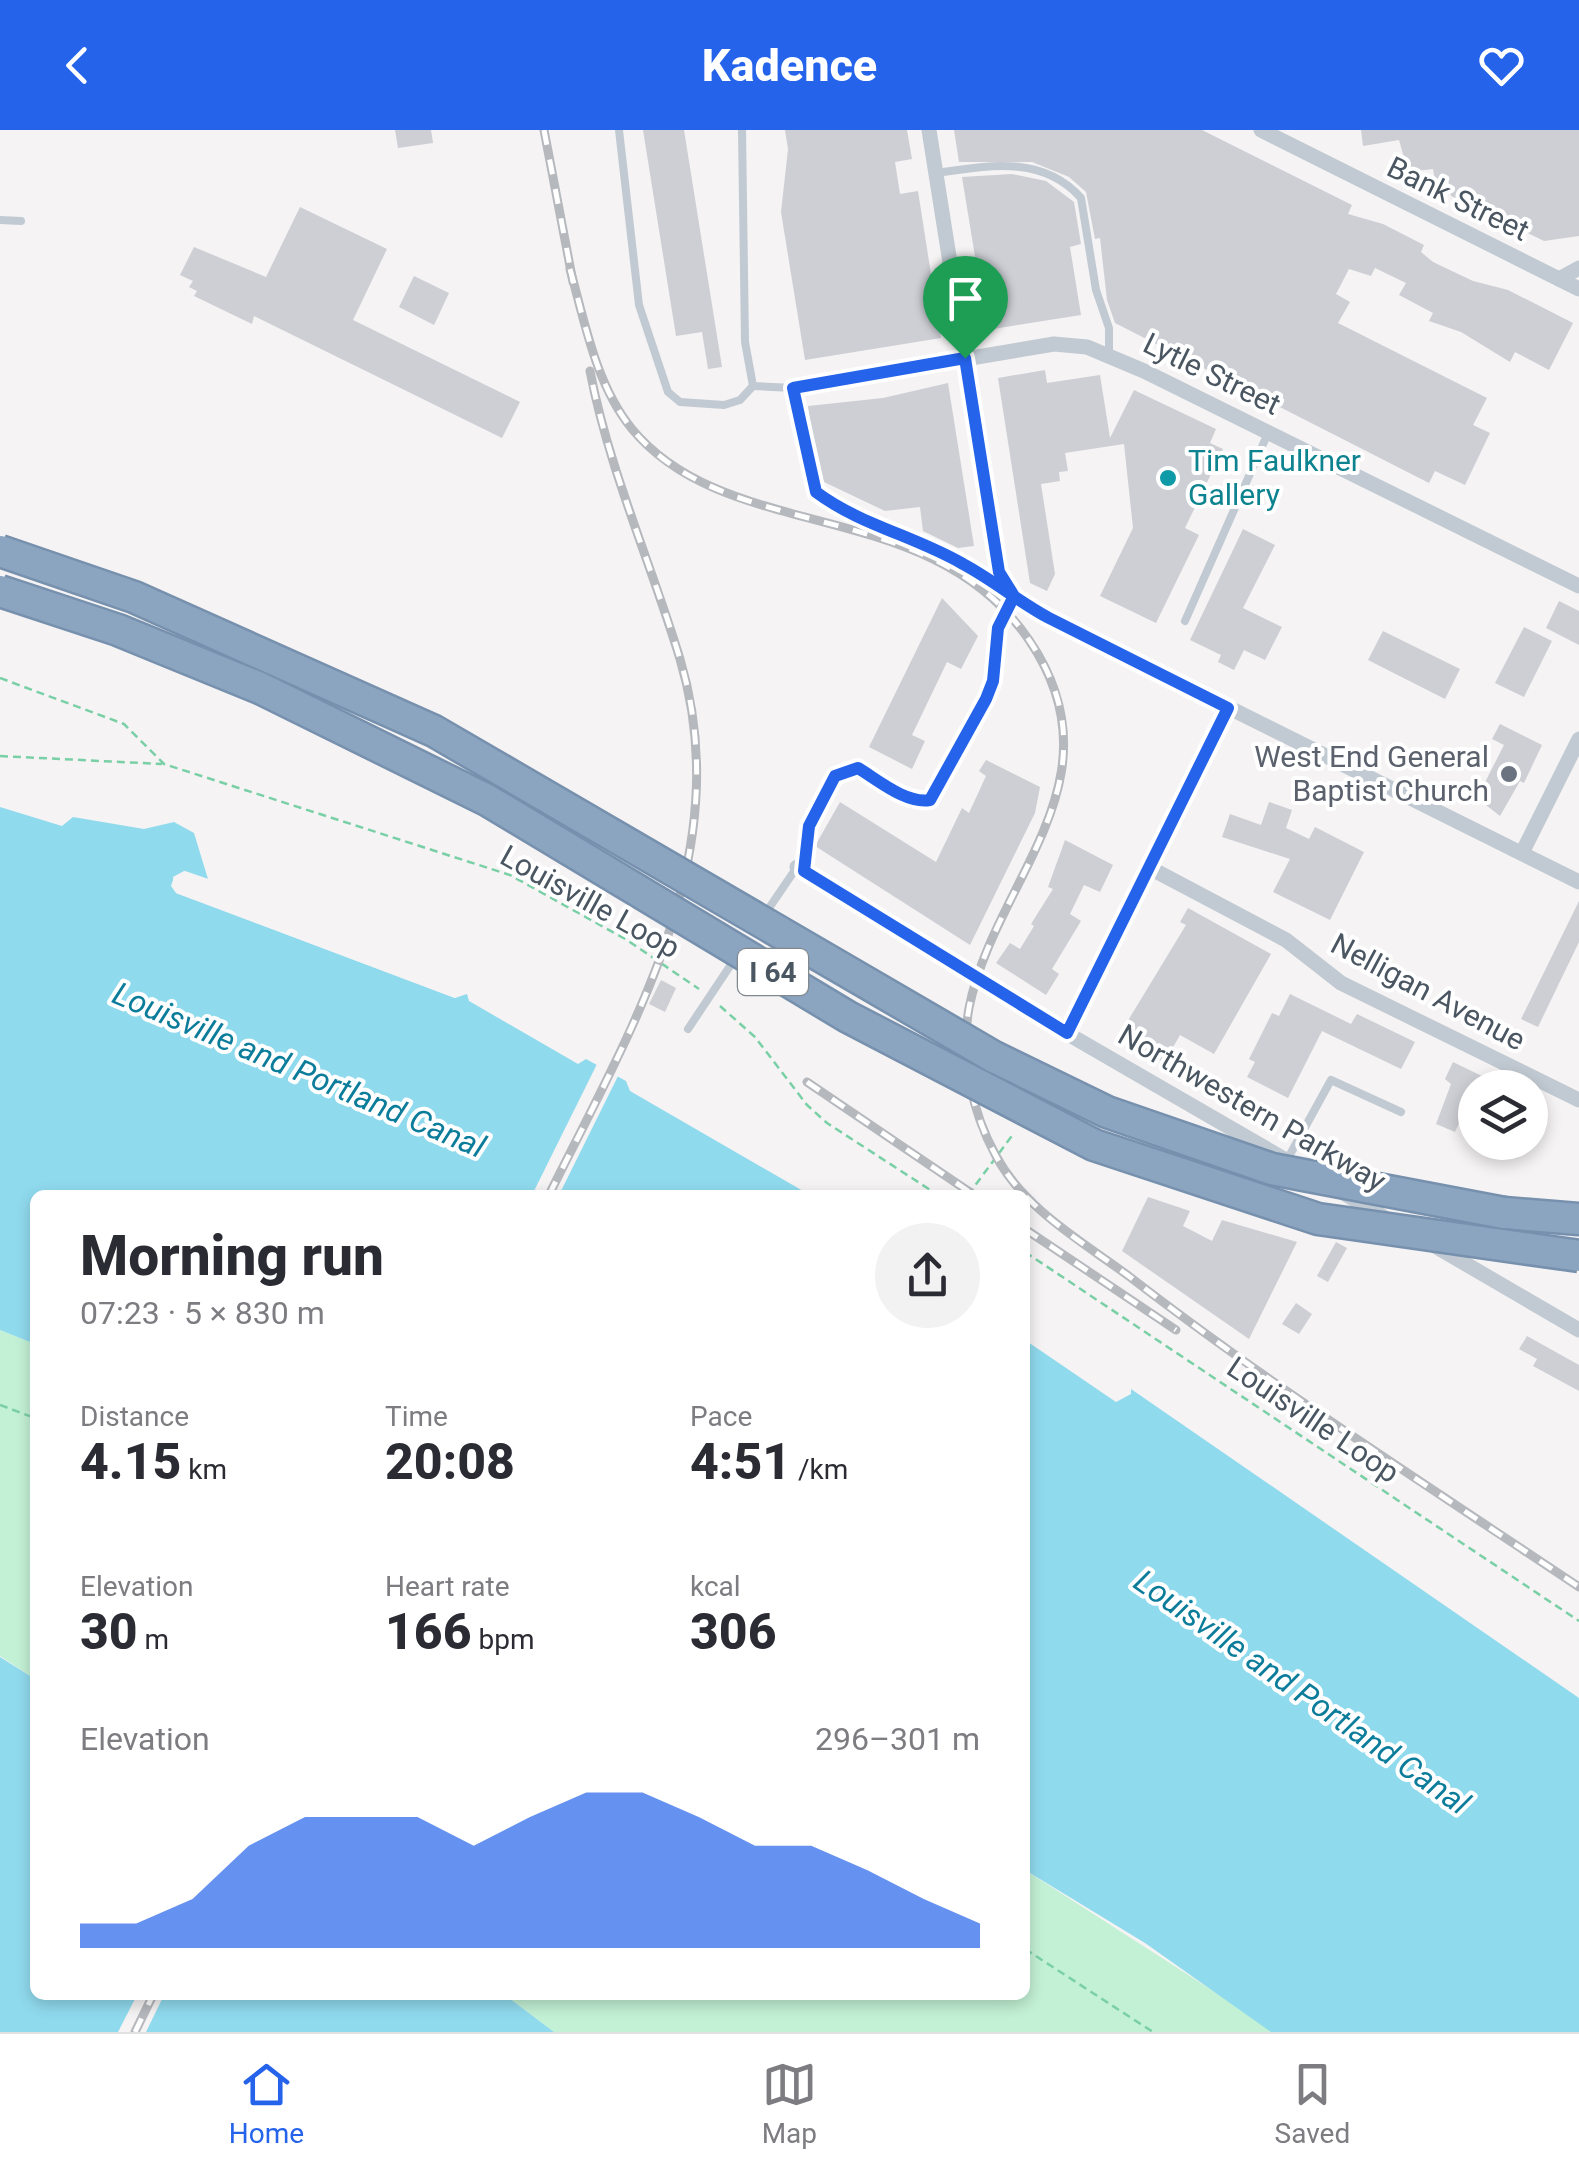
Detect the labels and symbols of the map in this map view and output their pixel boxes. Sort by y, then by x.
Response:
street label: Bank Street [1382,149,1535,248]
pin [923,256,1008,359]
street label: Lytle Street [1138,325,1286,422]
place label: Tim Faulkner Gallery [1188,443,1361,512]
marker: Tim Faulkner Gallery [1157,467,1179,489]
place label: West End General Baptist Church [1254,739,1489,808]
marker: West End General Baptist Church [1498,763,1520,785]
street label: Louisville Loop [494,838,686,965]
street label: Nelligan Avenue [1325,926,1531,1057]
road number: I 64 [738,949,808,995]
water label: Louisville and Portland Canal [107,974,491,1166]
street label: Northwestern Parkway [1112,1017,1392,1198]
street label: Louisville Loop [1221,1349,1406,1490]
water label: Louisville and Portland Canal [1127,1562,1477,1823]

